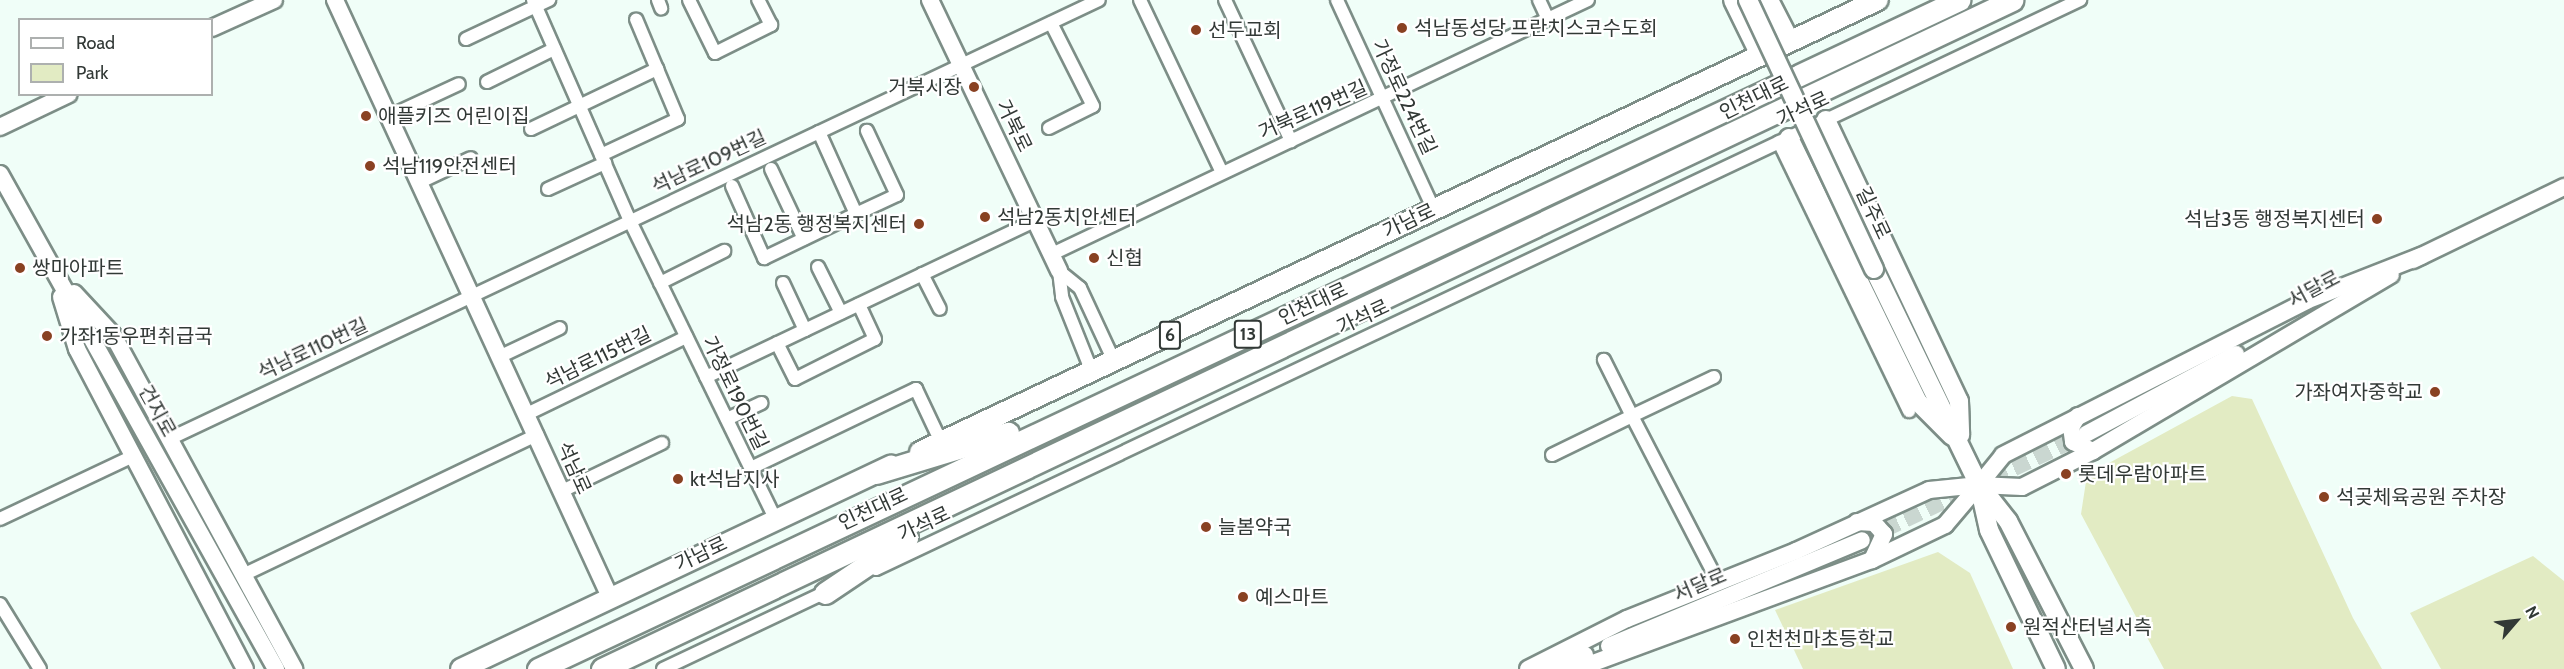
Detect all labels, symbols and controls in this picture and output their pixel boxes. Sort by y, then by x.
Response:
place label: 석남동성당 프란치스코수도회 [1414,16,1658,40]
legend [18,18,213,96]
place label: 선두교회 [1208,18,1282,42]
marker: 석남동성당 프란치스코수도회 [1395,21,1409,35]
marker: 선두교회 [1189,23,1203,37]
text: Road [76,32,115,54]
street label: 가정로224번길 [1367,36,1441,158]
text: Park [76,62,108,84]
street label: 인천대로 [1716,71,1792,125]
place label: 거북시장 [888,75,962,99]
street label: 거북로119번길 [1255,75,1371,145]
marker: 거북시장 [967,80,981,94]
street label: 가석로 [1773,86,1833,132]
street label: 거북로 [991,96,1037,156]
place label: 애플키즈 어린이집 [378,104,530,128]
marker: 애플키즈 어린이집 [359,109,373,123]
street label: 석남로109번길 [648,125,770,199]
place label: 석남119안전센터 [382,154,517,178]
marker: 석남119안전센터 [363,159,377,173]
street label: 길주로 [1850,183,1896,243]
street label: 가남로 [1379,198,1439,244]
place label: 석남2동치안센터 [997,205,1136,229]
place label: 석남3동 행정복지센터 [2184,207,2365,231]
marker: 석남2동치안센터 [978,210,992,224]
place label: 석남2동 행정복지센터 [726,212,907,236]
marker: 석남3동 행정복지센터 [2370,212,2384,226]
marker: 석남2동 행정복지센터 [912,217,926,231]
place label: 신협 [1106,246,1143,270]
marker: 신협 [1087,251,1101,265]
place label: 쌍마아파트 [32,256,124,280]
marker: 쌍마아파트 [13,261,27,275]
street label: 서달로 [2284,265,2344,313]
street label: 인천대로 [1275,278,1351,330]
street label: 가석로 [1333,294,1393,340]
street label: 석남로110번길 [254,313,372,385]
road number: 13 [1233,319,1263,349]
road number: 6 [1158,320,1182,350]
street label: 석남로115번길 [541,322,655,394]
place label: 가좌1동우편취급국 [59,324,213,348]
marker: 가좌1동우편취급국 [40,329,54,343]
street label: 가정로190번길 [697,332,773,454]
place label: 가좌여자중학교 [2294,380,2423,404]
street label: 건지로 [133,381,181,441]
marker: 가좌여자중학교 [2428,385,2442,399]
street label: 석남로 [552,438,596,498]
place label: 롯데우람아파트 [2078,462,2207,486]
place label: kt석남지사 [690,467,779,491]
marker: 롯데우람아파트 [2059,467,2073,481]
marker: kt석남지사 [671,472,685,486]
street label: 인천대로 [835,483,911,535]
place label: 석곶체육공원 주차장 [2336,485,2506,509]
marker: 석곶체육공원 주차장 [2317,490,2331,504]
street label: 가석로 [894,501,954,547]
place label: 늘봄약국 [1218,515,1292,539]
marker: 늘봄약국 [1199,520,1213,534]
street label: 가남로 [671,531,731,577]
street label: 서달로 [1670,563,1730,607]
place label: 예스마트 [1255,585,1329,609]
marker: 예스마트 [1236,590,1250,604]
north arrow [2486,591,2546,651]
text: N [2521,603,2543,622]
place label: 원적산터널서측 [2023,615,2152,639]
marker: 원적산터널서측 [2004,620,2018,634]
place label: 인천천마초등학교 [1747,627,1894,651]
marker: 인천천마초등학교 [1728,632,1742,646]

